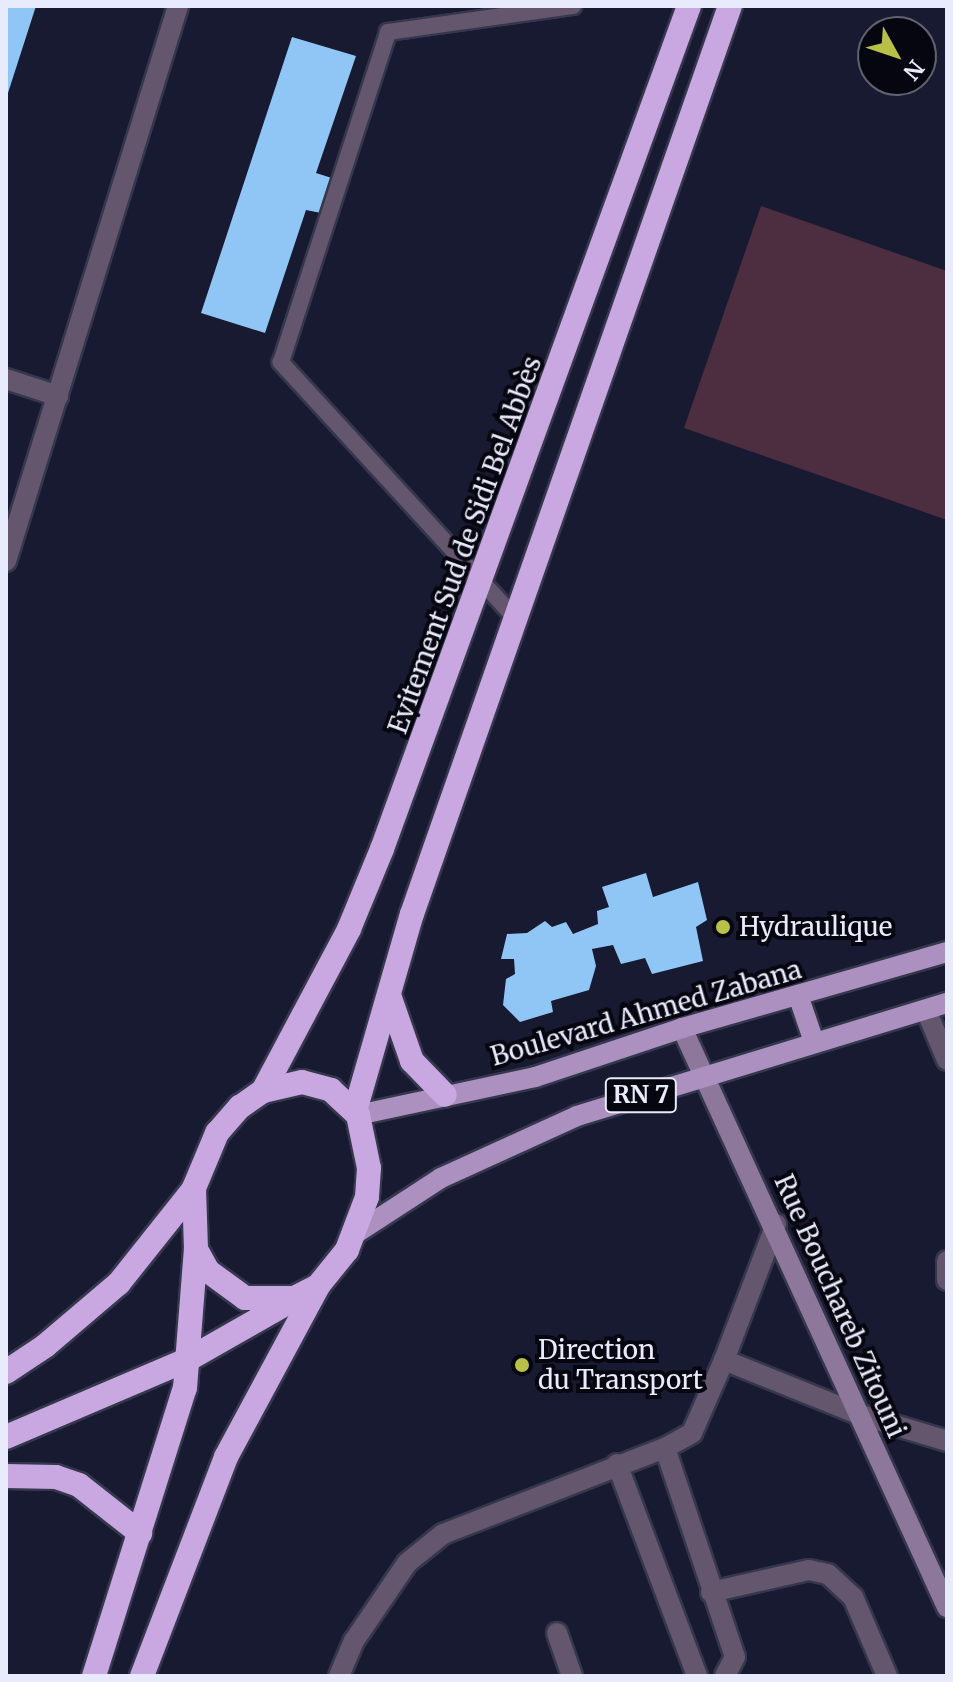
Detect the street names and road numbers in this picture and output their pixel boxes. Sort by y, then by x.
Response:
street label: Evitement Sud de Sidi Bel Abbès [382,352,548,738]
street label: Boulevard Ahmed Zabana [487,954,805,1072]
road number: RN 7 [603,1075,679,1115]
street label: Rue Bouchareb Zitouni [768,1170,912,1442]

